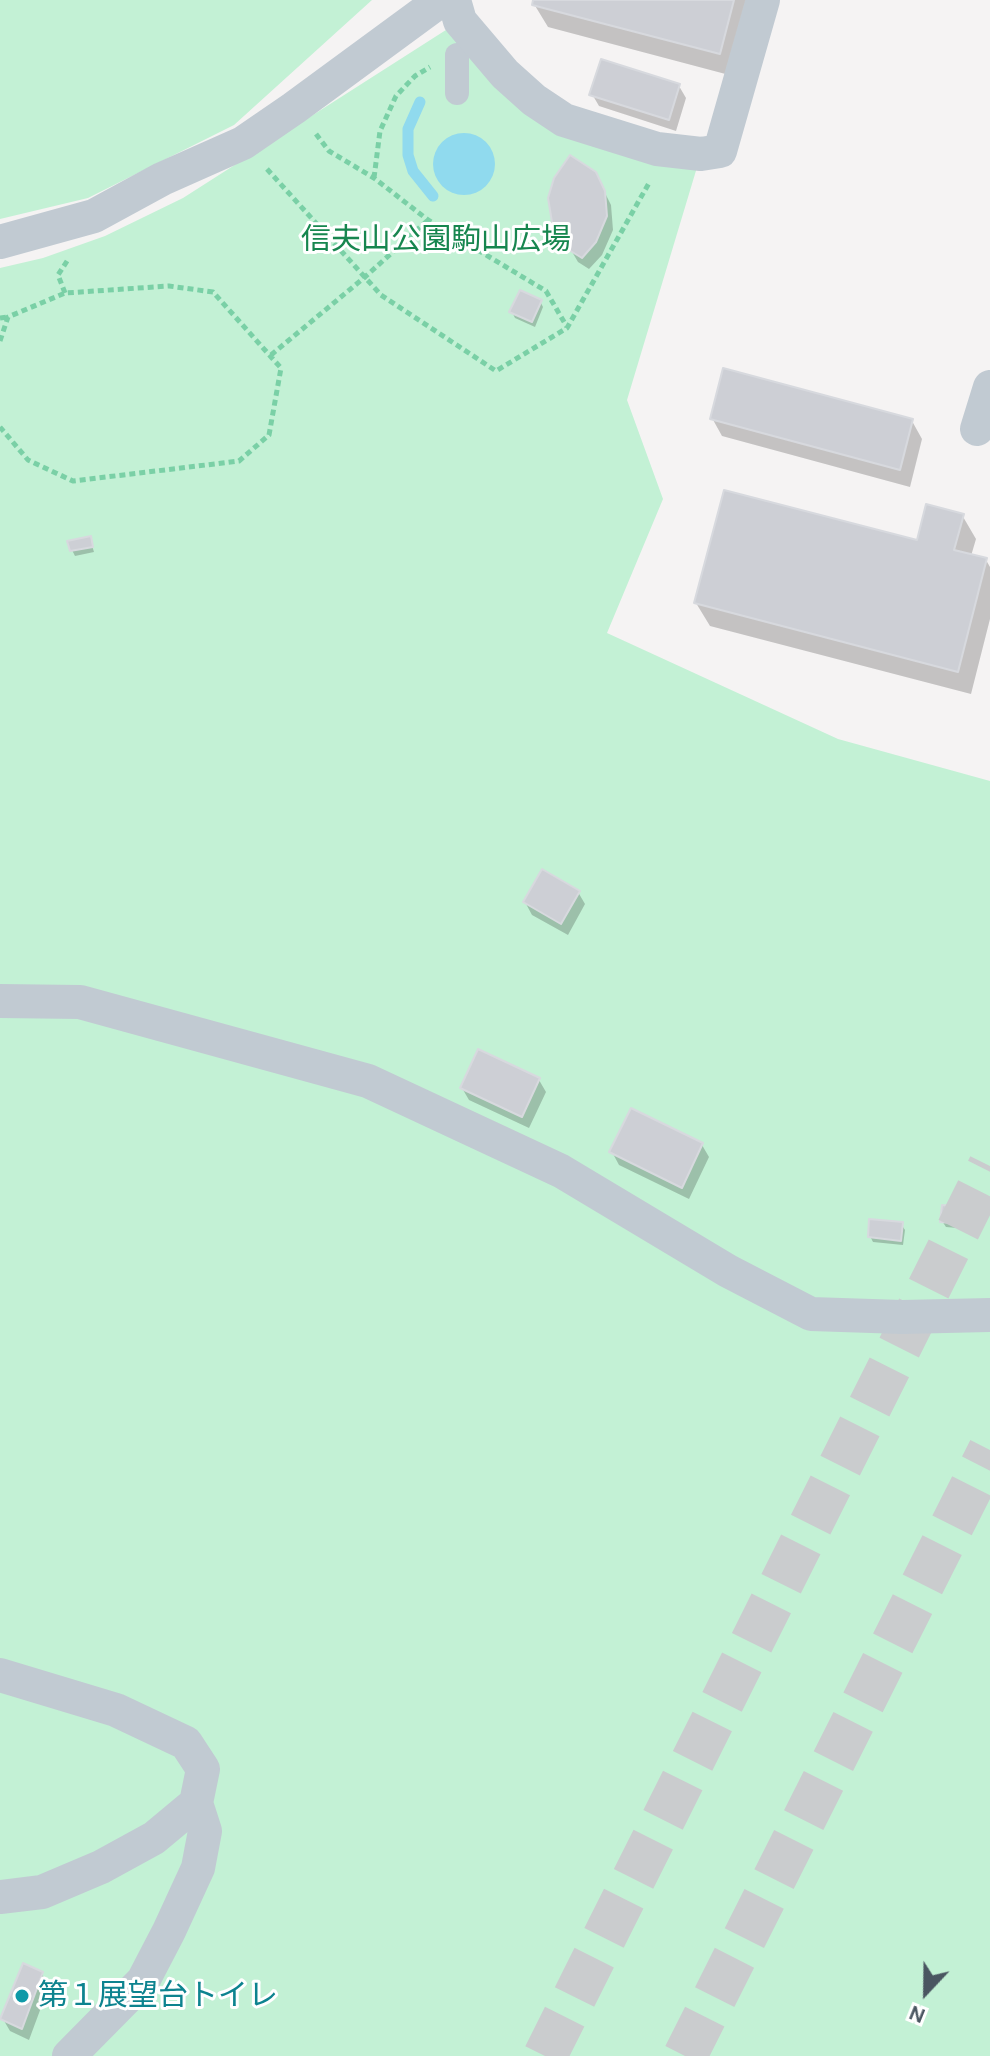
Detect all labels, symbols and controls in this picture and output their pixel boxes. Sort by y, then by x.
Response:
park label: 信夫山公園駒山広場 [301,222,571,258]
north arrow [886,1952,966,2032]
place label: 第１展望台トイレ [38,1978,278,2014]
marker: 第１展望台トイレ [13,1987,31,2005]
text: N [905,1999,929,2029]

